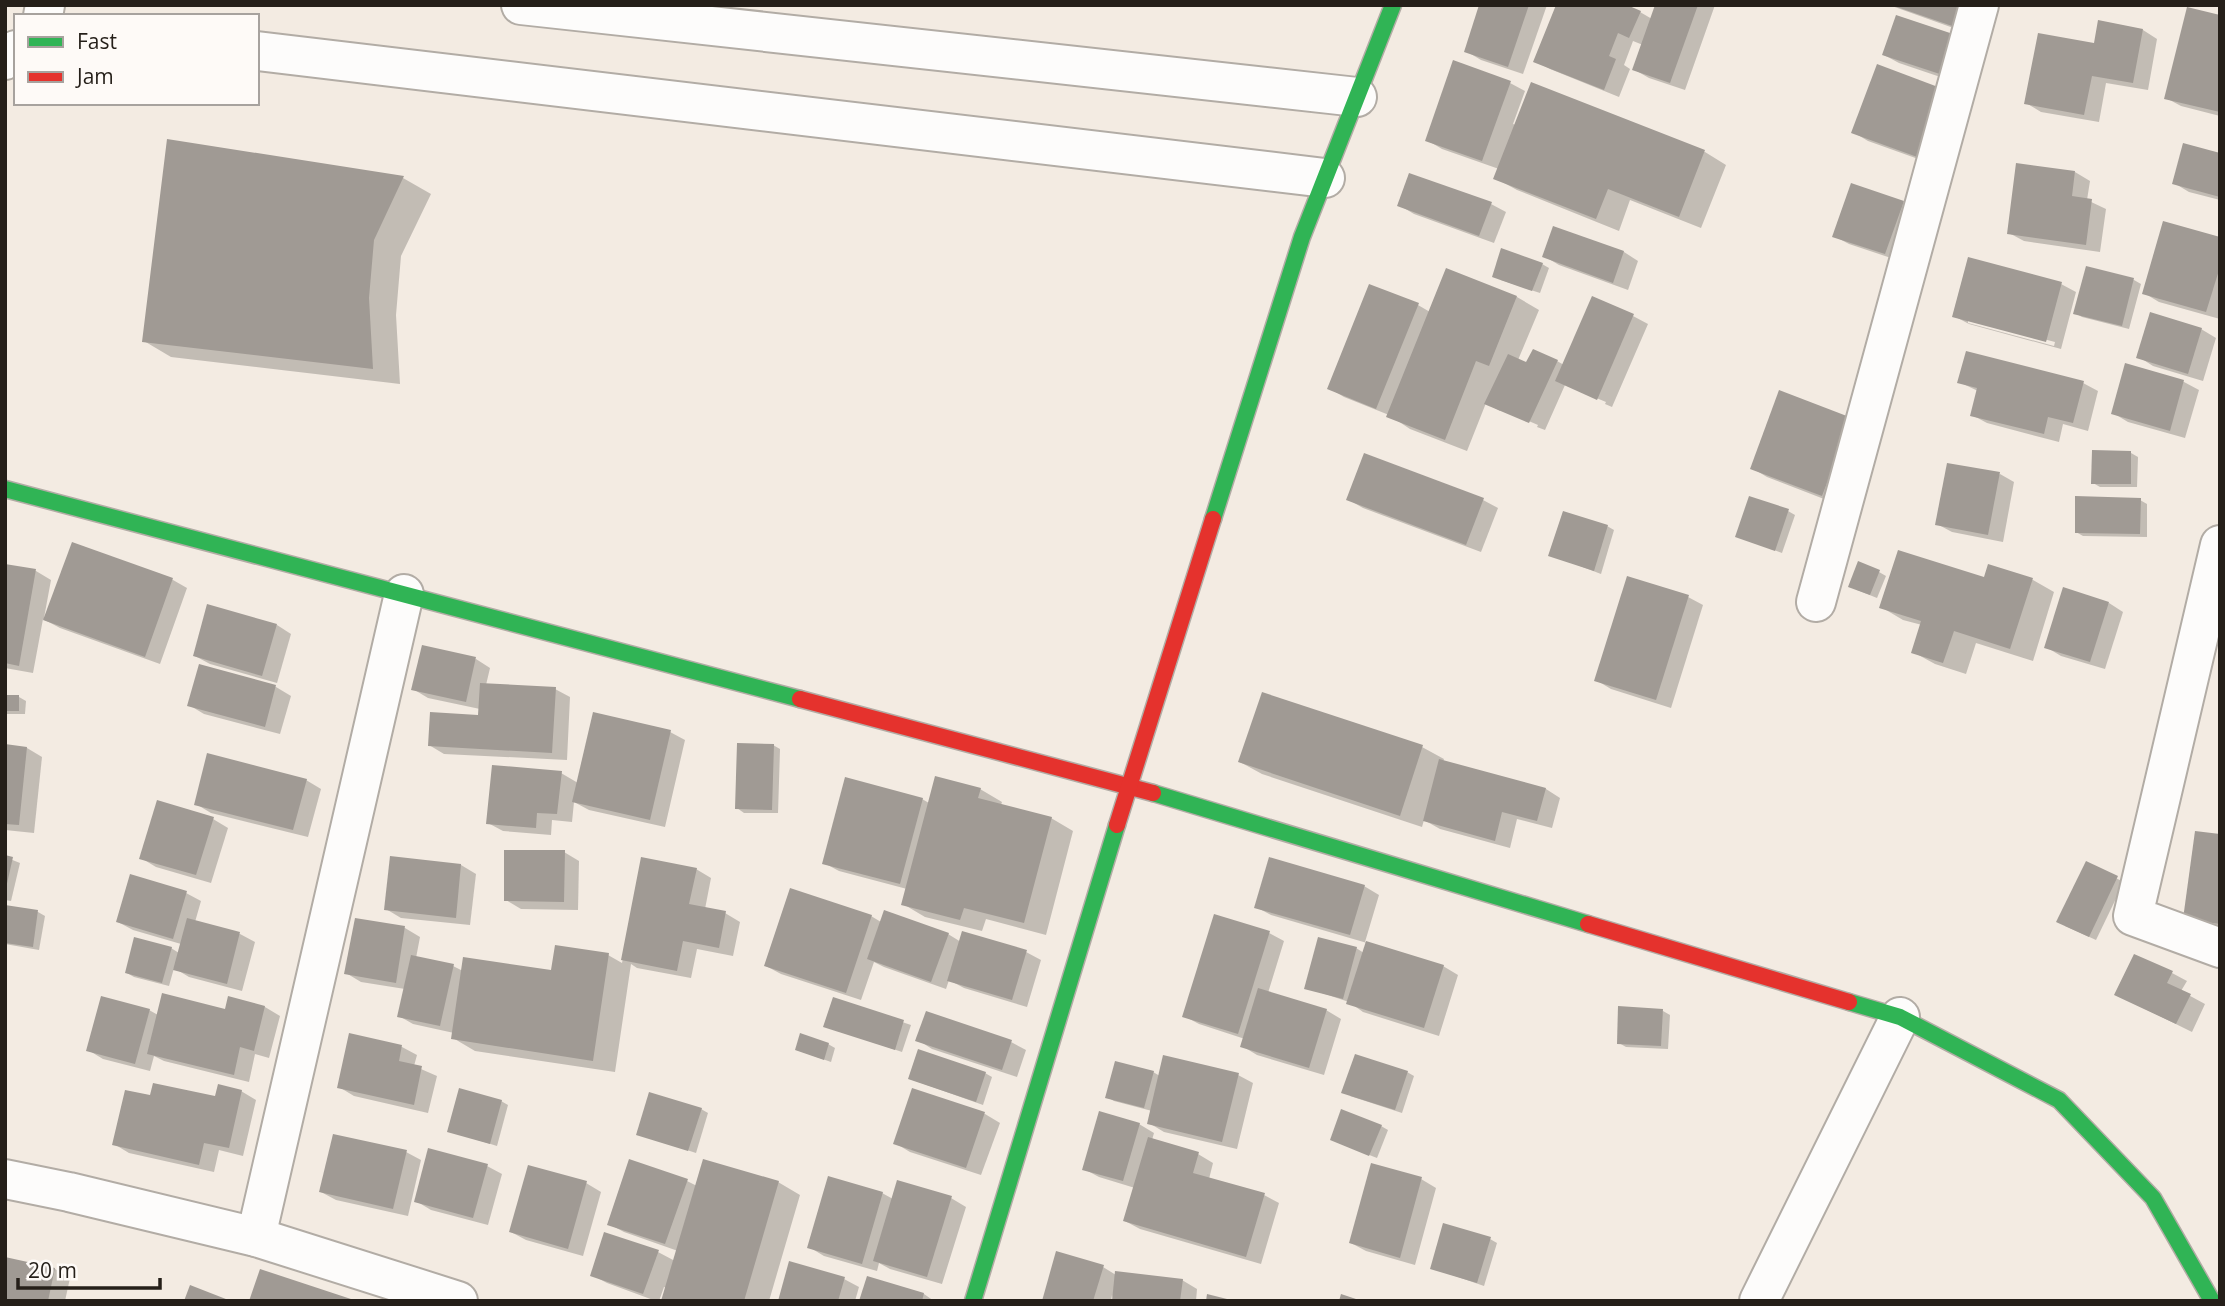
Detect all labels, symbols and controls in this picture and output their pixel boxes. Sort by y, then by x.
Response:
legend [14,14,259,105]
text: Fast [77,27,117,55]
text: Jam [75,62,114,90]
scale bar [18,1246,159,1290]
text: 20 m [28,1256,77,1284]

